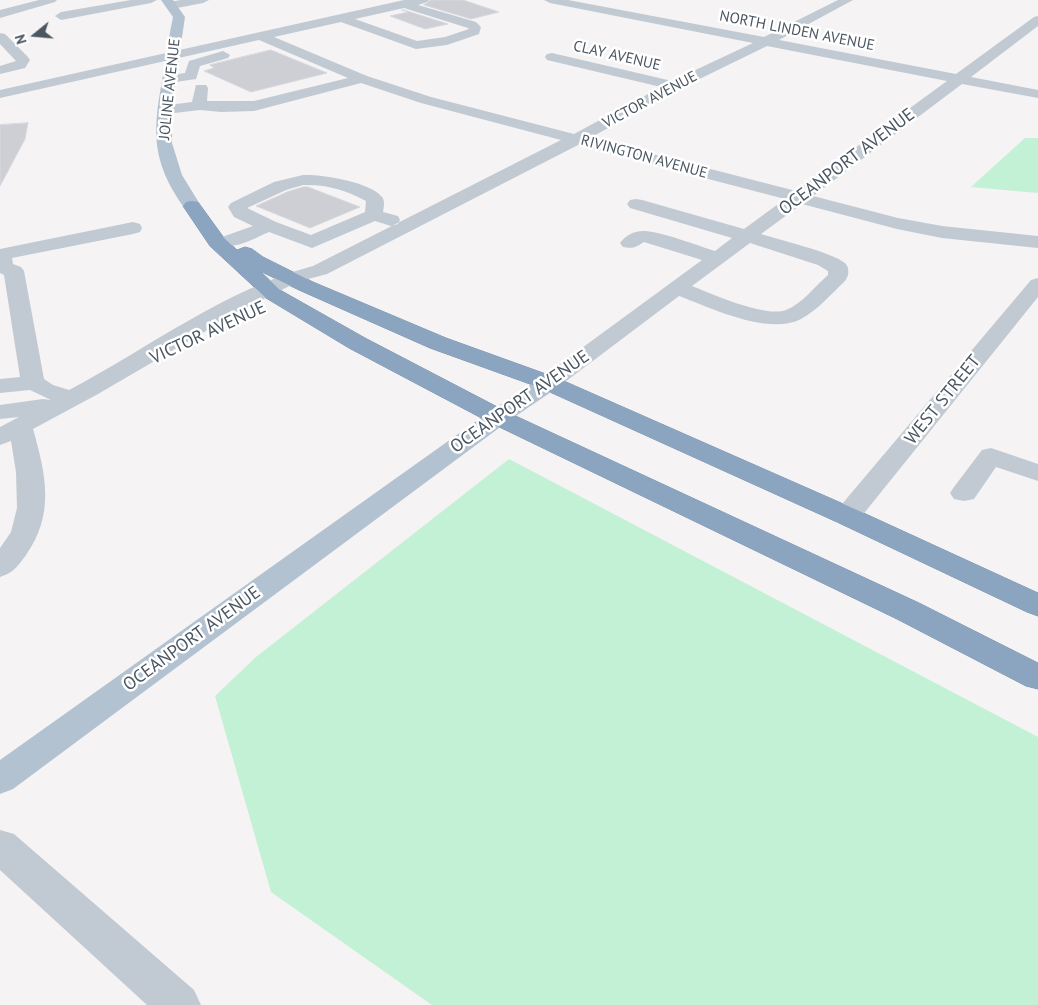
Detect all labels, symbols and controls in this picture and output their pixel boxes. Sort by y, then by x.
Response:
street label: NORTH LINDEN AVENUE [718,7,876,55]
north arrow [10,10,60,60]
text: N [11,32,31,46]
street label: CLAY AVENUE [572,37,662,75]
street label: JOLINE AVENUE [156,38,184,140]
street label: VICTOR AVENUE [600,68,700,132]
street label: OCEANPORT AVENUE [775,104,919,220]
street label: RIVINGTON AVENUE [579,131,709,183]
street label: VICTOR AVENUE [147,297,269,369]
street label: OCEANPORT AVENUE [446,346,594,458]
street label: WEST STREET [900,351,986,449]
street label: OCEANPORT AVENUE [119,582,265,696]

